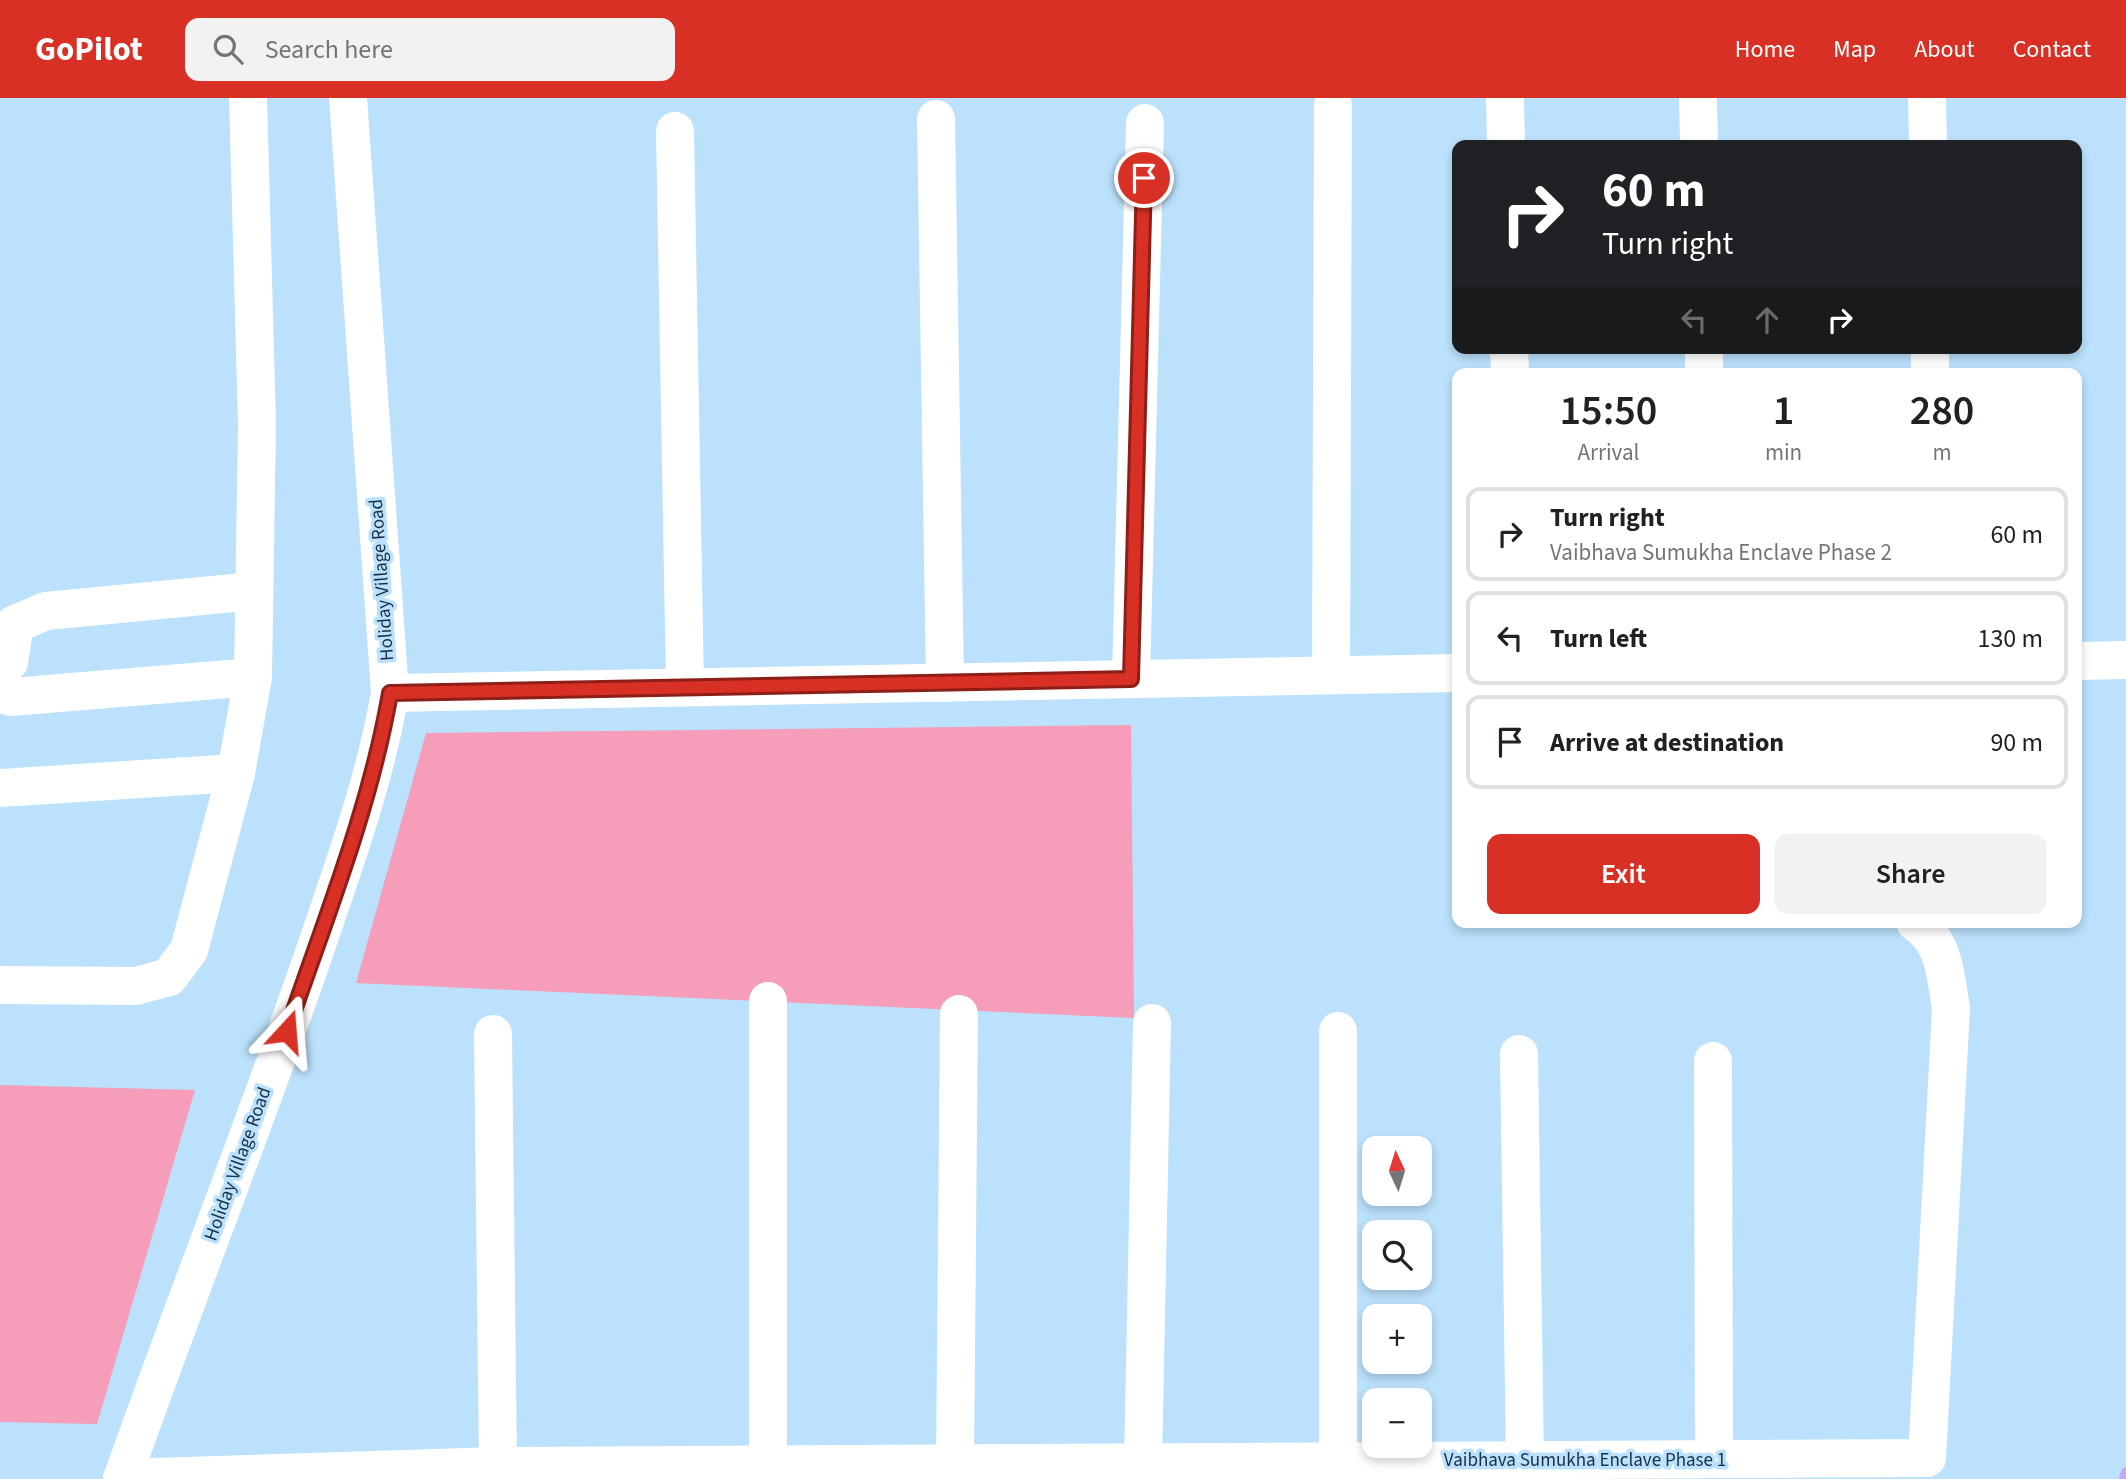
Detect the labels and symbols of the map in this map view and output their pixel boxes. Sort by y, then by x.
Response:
pin [1114,148,1174,208]
street label: Holiday Village Road [363,498,401,662]
position arrow [250,994,324,1068]
street label: Holiday Village Road [198,1083,278,1245]
north arrow [1362,1136,1432,1206]
street label: Vaibhava Sumukha Enclave Phase 1 [1444,1447,1726,1474]

